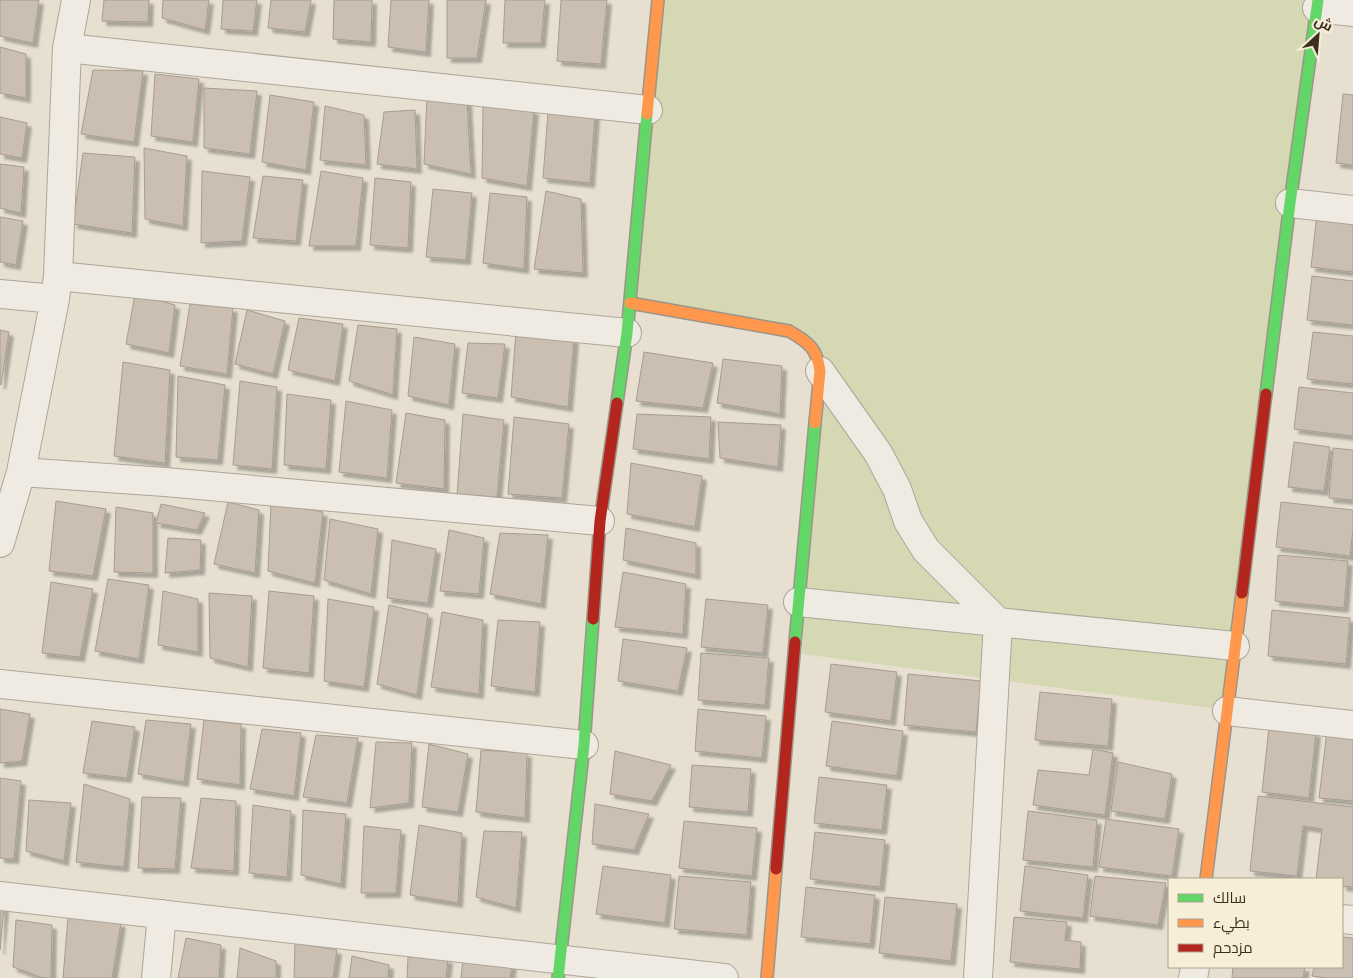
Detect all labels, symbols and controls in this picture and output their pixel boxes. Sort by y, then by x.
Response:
north arrow [1293,10,1343,60]
text: ش [1312,12,1335,35]
legend [1168,878,1343,968]
text: سالك [1213,890,1246,906]
text: بطيء [1213,915,1250,935]
text: مزدحم [1213,940,1253,958]

